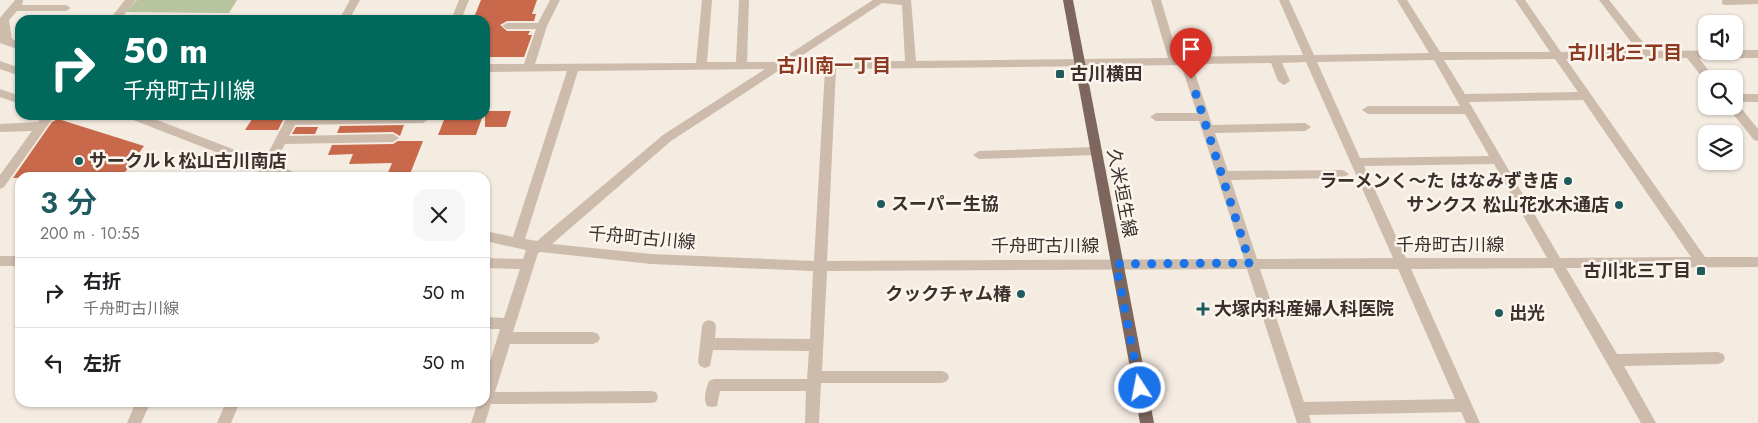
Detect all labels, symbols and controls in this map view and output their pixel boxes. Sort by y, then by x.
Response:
map controls [1698,15,1743,170]
button: sound [1698,15,1743,60]
text: 50 m [123,26,208,76]
pin [1170,28,1212,79]
icon: right [40,35,105,100]
icon: arrive [1177,35,1205,63]
district label: 古川北三丁目 [1568,39,1682,66]
district label: 古川南一丁目 [777,52,891,79]
place label: 古川横田 [1070,61,1142,87]
marker: 古川横田 [1054,68,1066,80]
button: search [1698,70,1743,115]
text: 千舟町古川線 [123,74,255,106]
button: layers [1698,125,1743,170]
street label: 久米垣生線 [1101,146,1143,240]
place label: サークルｋ松山古川南店 [89,148,286,174]
marker: サークルｋ松山古川南店 [73,155,85,167]
place label: ラーメンく～た はなみずき店 [1319,168,1558,194]
marker: ラーメンく～た はなみずき店 [1562,175,1574,187]
text: 3 分 [40,181,97,224]
button: close [413,189,465,241]
place label: スーパー生協 [891,191,999,217]
place label: サンクス 松山花水木通店 [1406,192,1609,218]
marker: スーパー生協 [875,198,887,210]
marker: サンクス 松山花水木通店 [1613,199,1625,211]
street label: 千舟町古川線 [587,220,697,256]
text: 200 m · 10:55 [40,222,140,245]
street label: 千舟町古川線 [1396,232,1504,258]
street label: 千舟町古川線 [991,233,1099,259]
place label: 古川北三丁目 [1583,258,1691,284]
marker: 古川北三丁目 [1695,265,1707,277]
text: 右折 [83,268,121,295]
icon: right [40,279,68,307]
text: 50 m [422,279,465,306]
place label: クックチャム椿 [885,281,1011,307]
marker: クックチャム椿 [1015,288,1027,300]
place label: 大塚内科産婦人科医院 [1214,296,1394,322]
text: 千舟町古川線 [83,297,179,320]
place label: 出光 [1509,300,1545,326]
marker: 大塚内科産婦人科医院 [1196,302,1210,316]
marker: 出光 [1493,307,1505,319]
icon: left [40,349,68,377]
text: 50 m [422,349,465,376]
text: 左折 [83,350,121,377]
position arrow [1113,361,1165,413]

